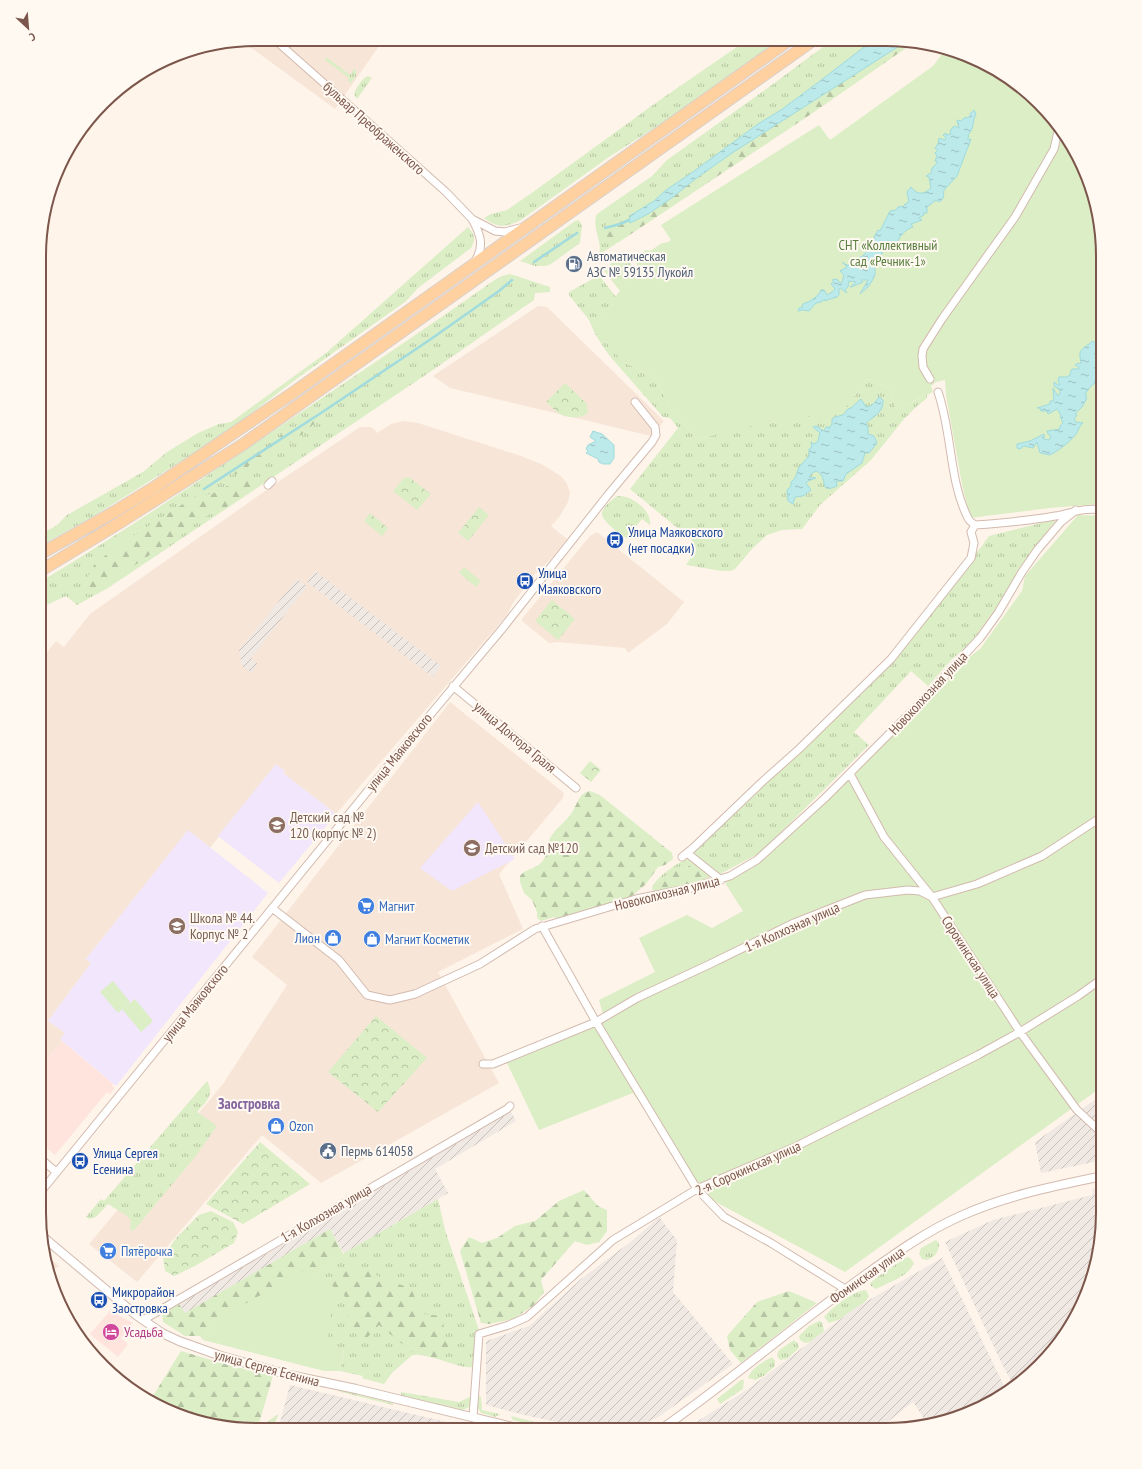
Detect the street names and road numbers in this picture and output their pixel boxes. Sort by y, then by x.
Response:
street label: бульвар Преображенского [319,78,429,178]
street label: Новоколхозная улица [885,648,971,738]
street label: улица Доктора Граля [470,697,560,777]
street label: улица Маяковского [362,709,436,795]
street label: Новоколхозная улица [613,871,721,915]
street label: 1-я Колхозная улица [742,898,842,956]
street label: Сорокинская улица [938,912,1004,1002]
street label: улица Маяковского [158,960,232,1046]
street label: 2-я Сорокинская улица [692,1137,804,1199]
street label: 1-я Колхозная улица [277,1180,375,1246]
street label: Фоминская улица [826,1243,908,1307]
street label: улица Сергея Есенина [212,1345,322,1391]

